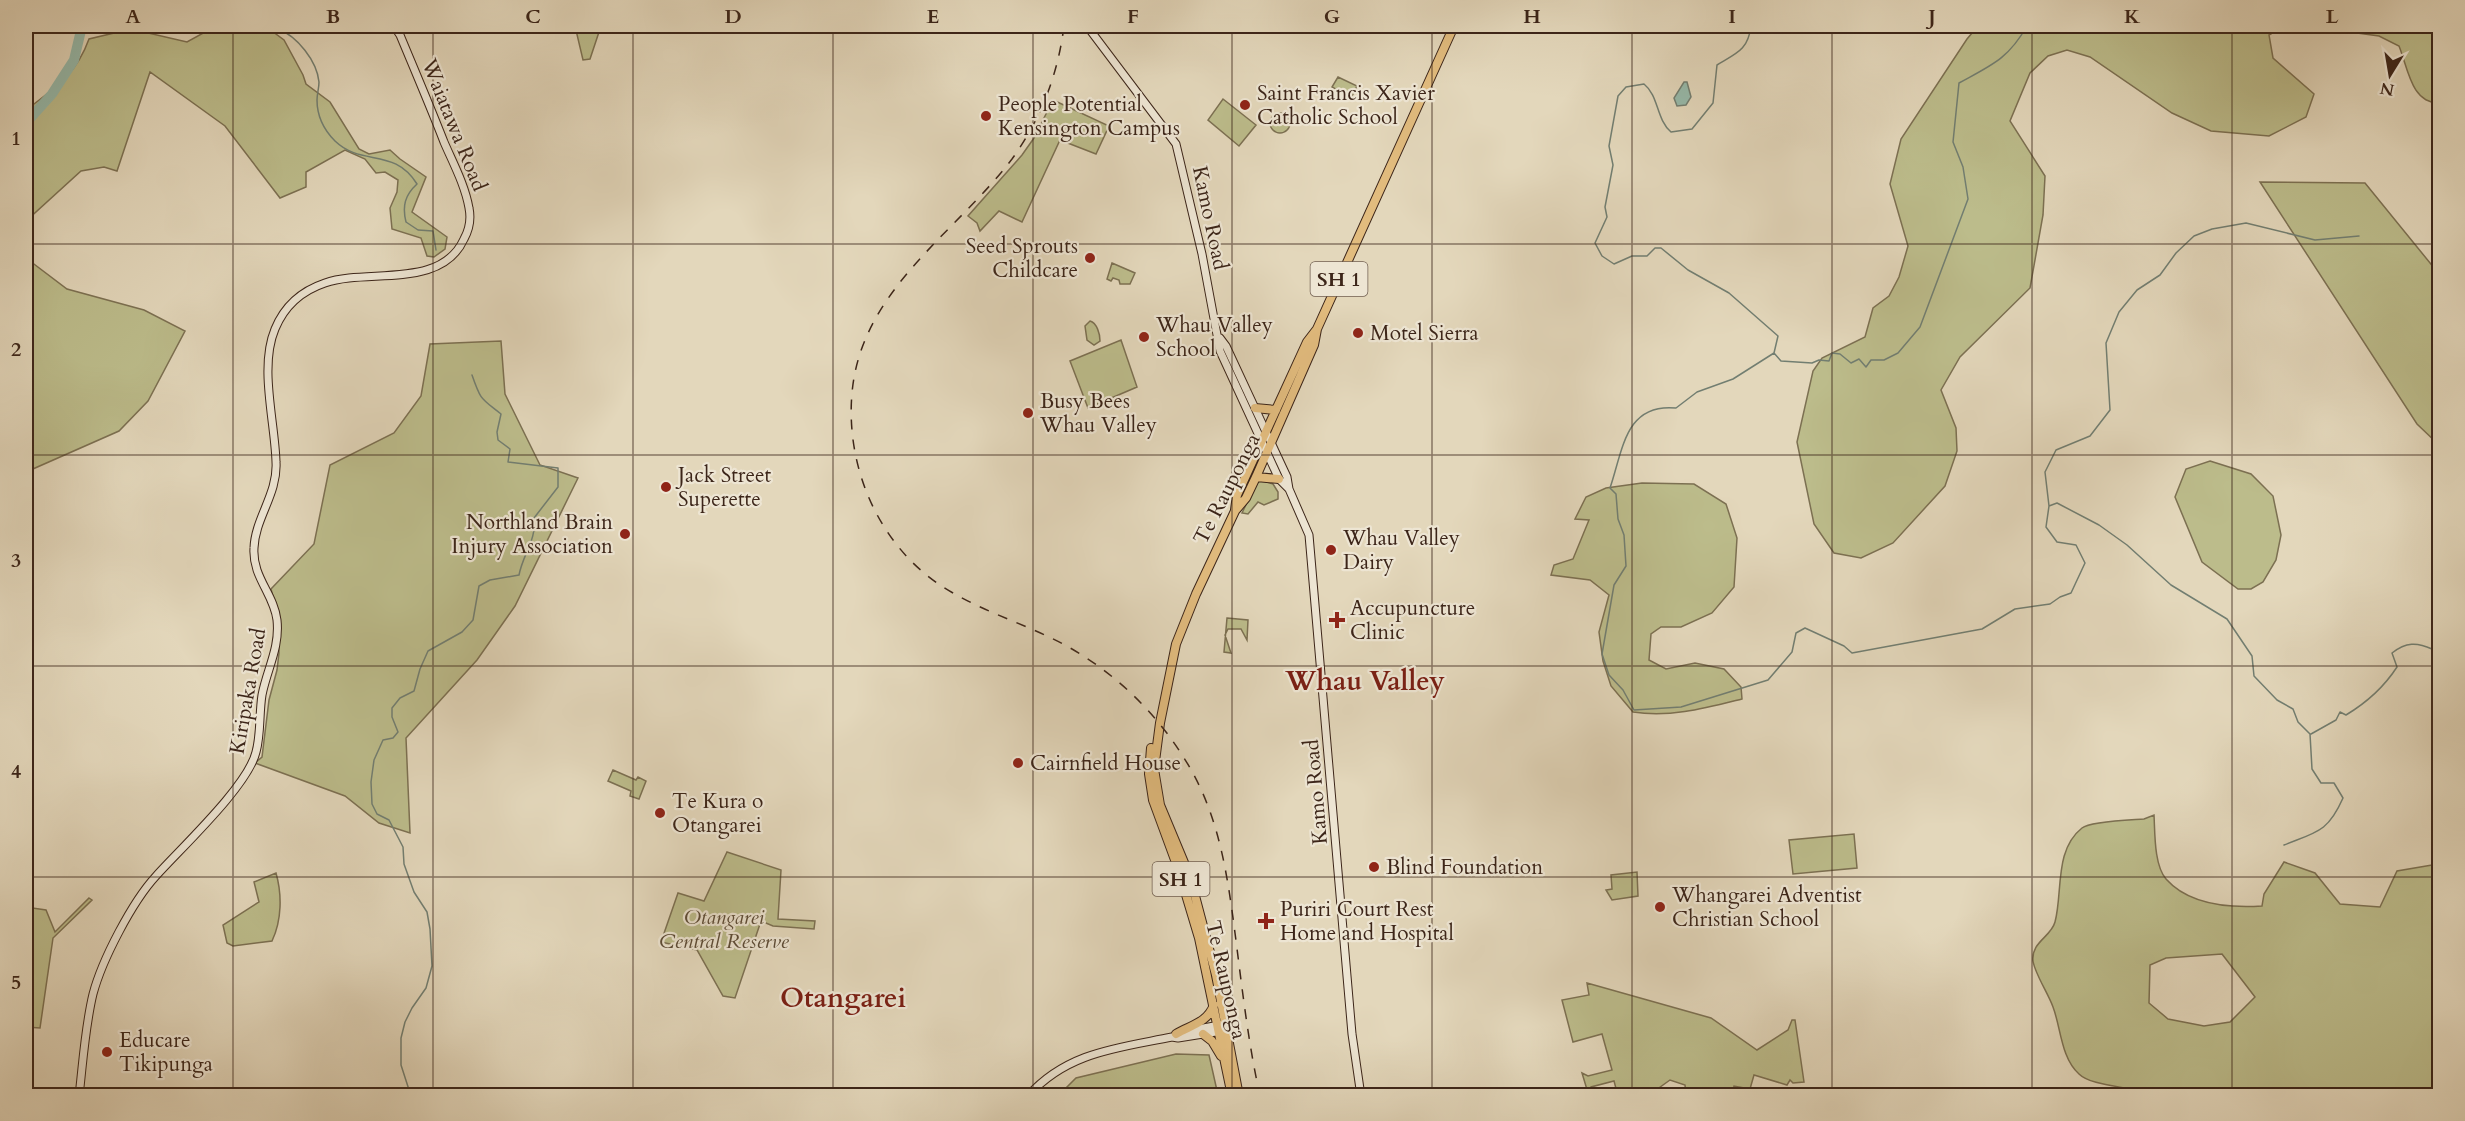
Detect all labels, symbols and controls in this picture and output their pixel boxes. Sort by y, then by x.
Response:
text: A [125,3,141,30]
text: B [326,3,340,30]
text: C [525,3,541,30]
text: D [724,3,742,30]
text: E [927,3,939,30]
text: F [1127,3,1139,30]
text: G [1324,3,1340,30]
text: H [1523,3,1541,30]
text: I [1728,3,1736,30]
text: J [1925,3,1936,30]
text: K [2124,3,2141,30]
text: L [2326,3,2339,30]
north arrow [2360,45,2420,105]
street label: Waiatawa Road [414,53,494,196]
text: N [2378,77,2396,101]
place label: Saint Francis Xavier Catholic School [1257,79,1435,132]
place label: People Potential Kensington Campus [998,90,1180,143]
marker: Saint Francis Xavier Catholic School [1238,98,1252,112]
marker: People Potential Kensington Campus [979,109,993,123]
text: 1 [11,125,21,152]
street label: Kamo Road [1185,163,1235,273]
place label: Seed Sprouts Childcare [966,232,1078,285]
marker: Seed Sprouts Childcare [1083,251,1097,265]
road number: SH 1 [1310,262,1368,296]
place label: Whau Valley School [1155,311,1273,364]
place label: Motel Sierra [1370,319,1479,348]
marker: Motel Sierra [1351,326,1365,340]
marker: Whau Valley School [1137,330,1151,344]
text: 2 [11,336,21,363]
place label: Busy Bees Whau Valley [1039,387,1157,440]
marker: Busy Bees Whau Valley [1021,406,1035,420]
street label: Te Rauponga [1187,428,1267,550]
place label: Jack Street Superette [675,461,772,514]
marker: Jack Street Superette [659,480,673,494]
place label: Northland Brain Injury Association [451,508,613,561]
place label: Whau Valley Dairy [1342,524,1460,577]
marker: Northland Brain Injury Association [618,527,632,541]
marker: Whau Valley Dairy [1324,543,1338,557]
text: 3 [11,547,21,574]
place label: Accupuncture Clinic [1350,594,1475,647]
marker: Accupuncture Clinic [1328,611,1346,629]
street label: Kiripaka Road [223,626,273,756]
district label: Whau Valley [1284,663,1445,700]
street label: Kamo Road [1297,738,1335,846]
place label: Cairnfield House [1030,749,1181,778]
marker: Cairnfield House [1011,756,1025,770]
text: 4 [11,758,21,785]
place label: Te Kura o Otangarei [672,787,763,840]
marker: Te Kura o Otangarei [653,806,667,820]
place label: Blind Foundation [1386,853,1543,882]
marker: Blind Foundation [1367,860,1381,874]
road number: SH 1 [1152,862,1210,896]
place label: Whangarei Adventist Christian School [1671,881,1862,934]
place label: Puriri Court Rest Home and Hospital [1280,895,1454,948]
marker: Whangarei Adventist Christian School [1653,900,1667,914]
park label: Otangarei Central Reserve [659,903,790,956]
marker: Puriri Court Rest Home and Hospital [1257,912,1275,930]
street label: Te Rauponga [1198,918,1254,1042]
text: 5 [11,969,21,996]
district label: Otangarei [780,980,906,1017]
place label: Educare Tikipunga [119,1026,213,1079]
marker: Educare Tikipunga [100,1045,114,1059]

